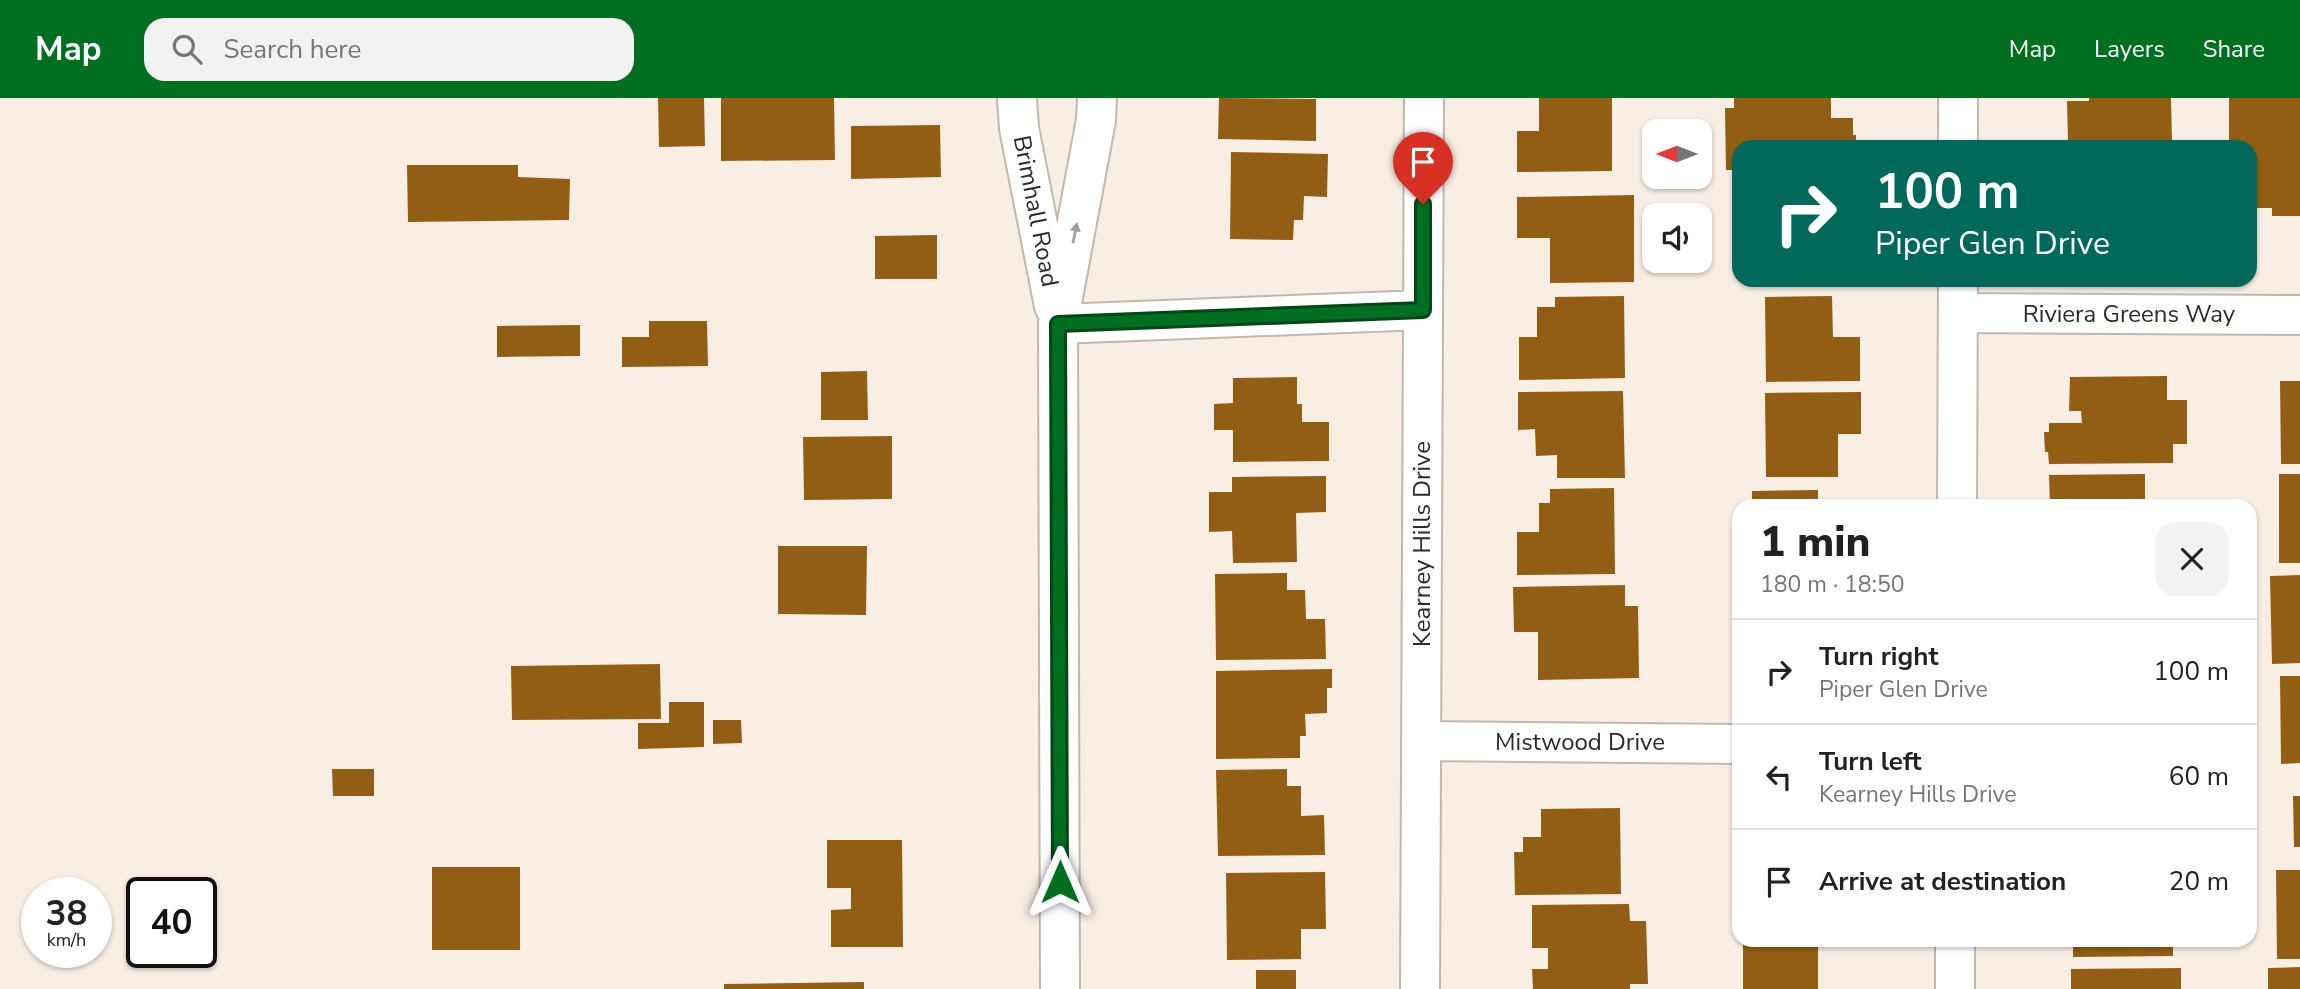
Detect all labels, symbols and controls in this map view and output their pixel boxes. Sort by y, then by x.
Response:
search box [144,18,634,81]
text: Map [35,27,102,72]
icon: search [168,30,206,68]
text: Search here [224,32,361,67]
text: Map [2009,33,2056,65]
text: Layers [2094,33,2165,65]
text: Share [2203,33,2265,65]
north arrow [1642,119,1712,189]
map controls [1642,119,1712,273]
pin [1393,132,1453,204]
street label: Brimhall Road [1006,133,1066,289]
icon: arrive [1404,143,1442,181]
text: 100 m [1875,158,2019,225]
icon: right [1760,168,1851,259]
button: sound [1642,203,1712,273]
one-way arrow [1070,222,1081,244]
text: Piper Glen Drive [1875,222,2110,265]
street label: Riviera Greens Way [2023,298,2236,330]
street label: Kearney Hills Drive [1406,441,1438,647]
text: 1 min [1760,514,1870,571]
button: close [2155,522,2229,596]
text: 180 m · 18:50 [1760,569,1905,600]
text: Turn right [1819,639,1938,674]
icon: right [1760,653,1798,691]
text: 100 m [2153,654,2229,689]
text: Piper Glen Drive [1819,674,1988,705]
street label: Mistwood Drive [1495,726,1665,758]
text: Turn left [1819,744,1922,779]
icon: left [1760,758,1798,796]
text: 60 m [2169,759,2229,794]
text: Kearney Hills Drive [1819,779,2017,810]
position arrow [1023,845,1097,919]
icon: arrive [1760,863,1798,901]
text: Arrive at destination [1819,864,2066,899]
text: 20 m [2169,864,2229,899]
speed limit sign: 40 [126,877,217,968]
text: 38 [45,890,88,937]
text: km/h [47,928,86,952]

